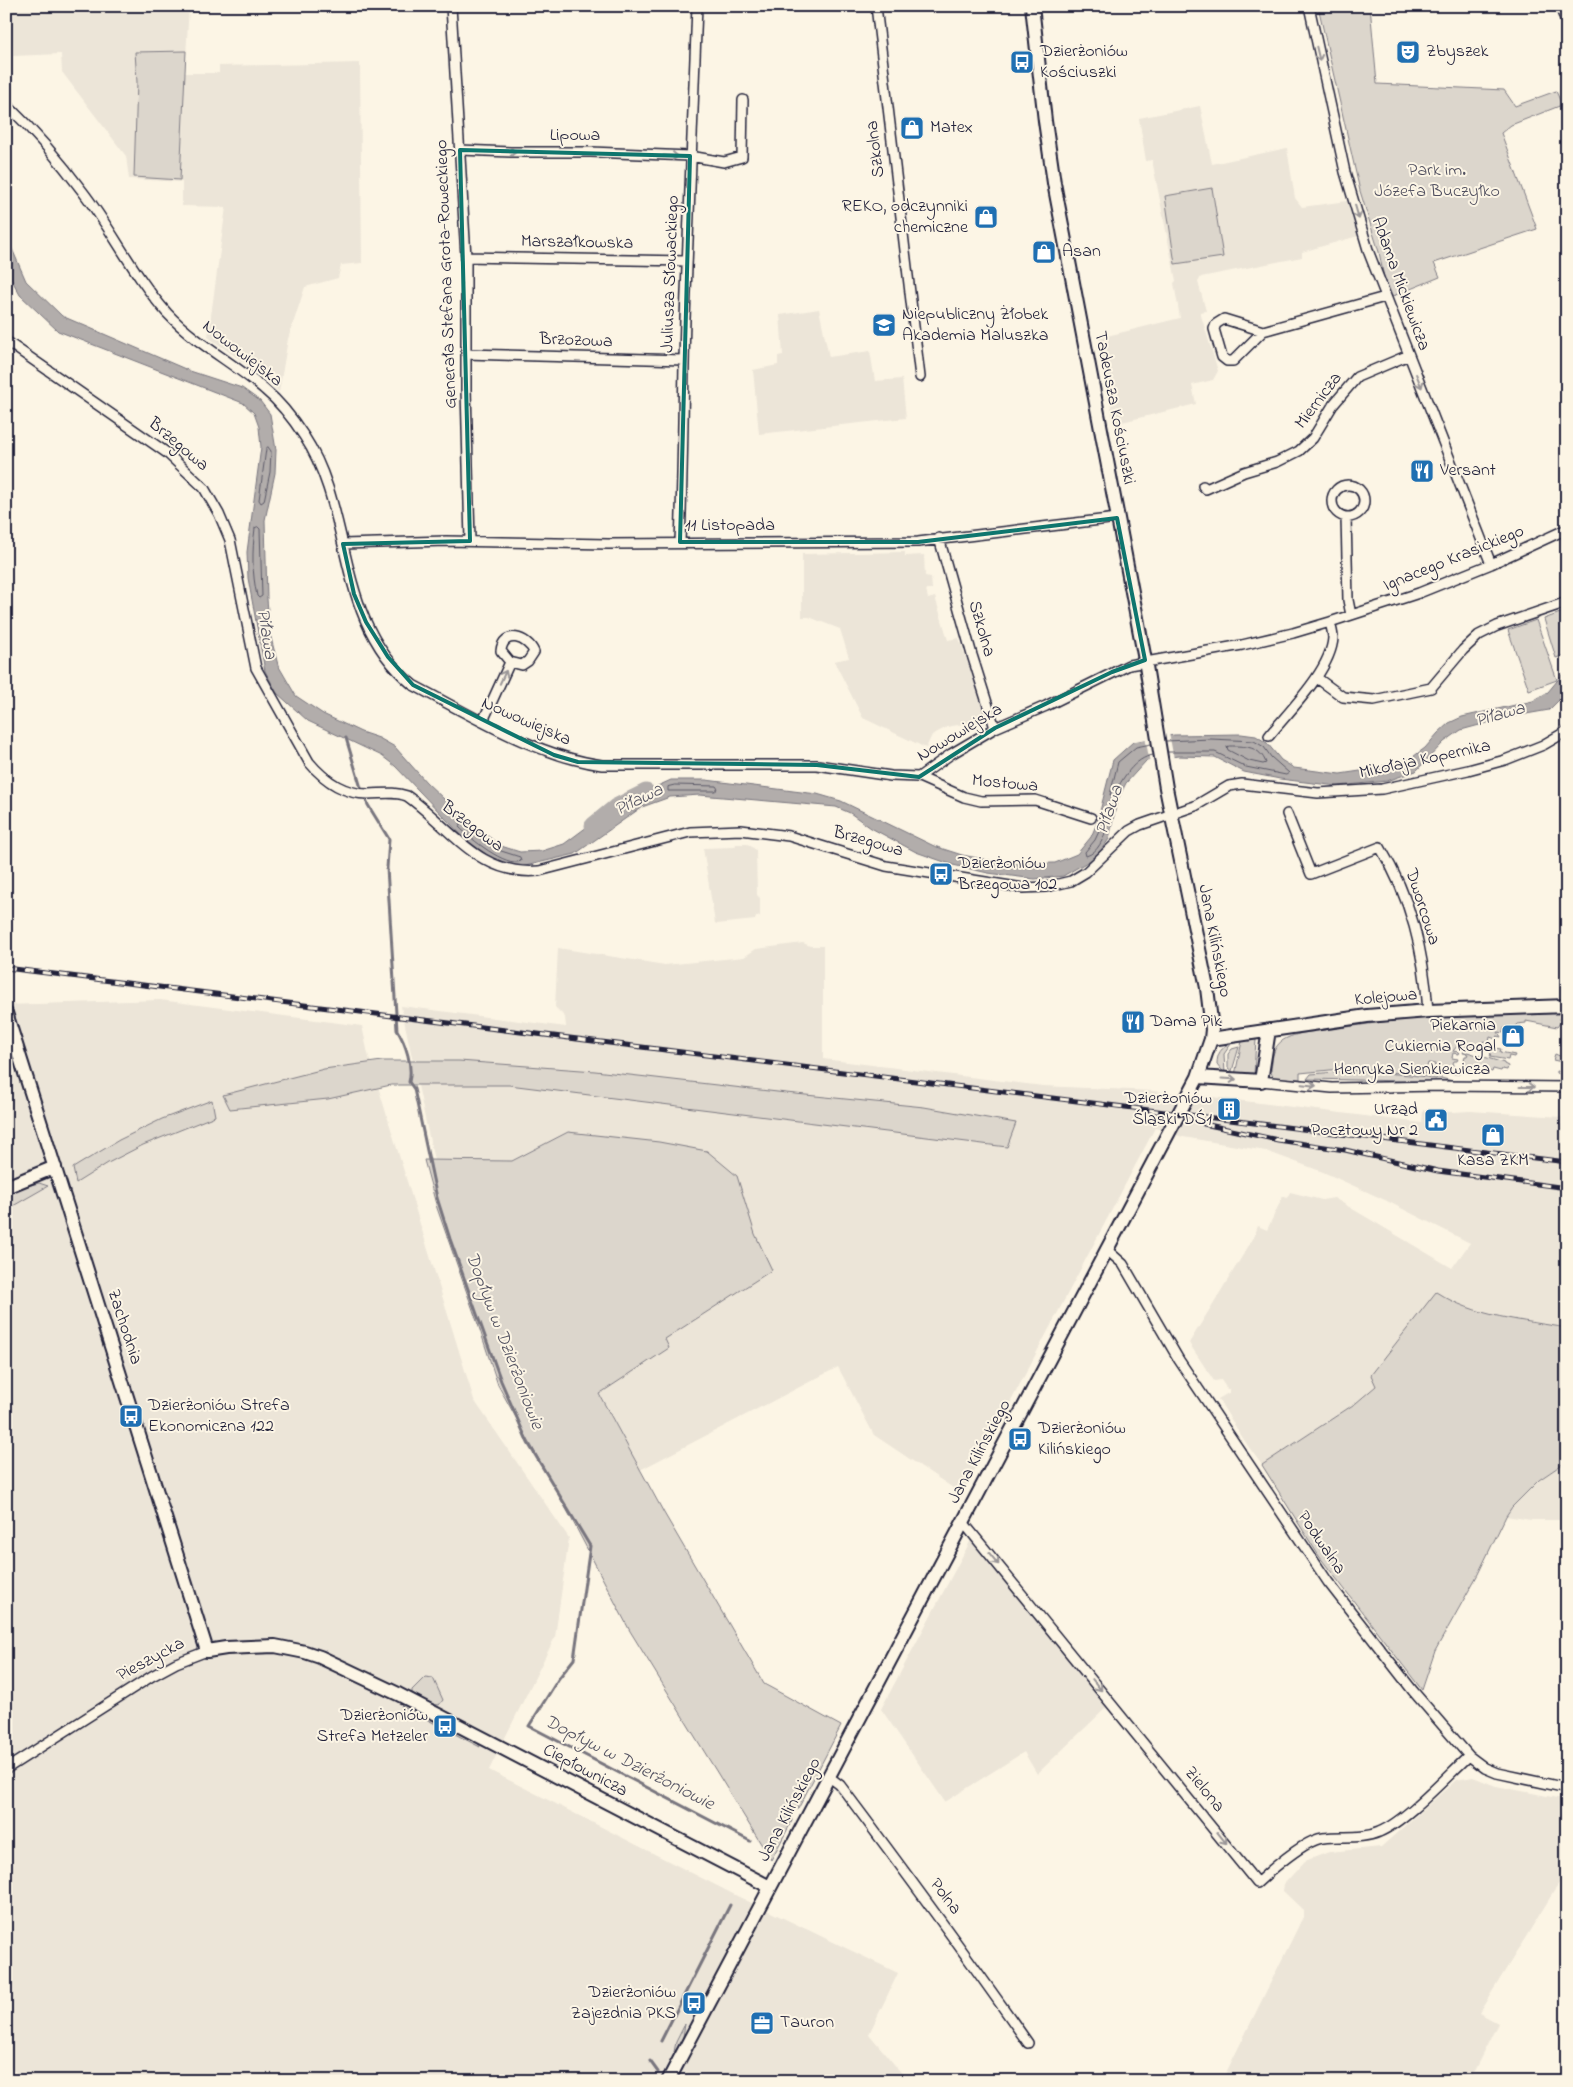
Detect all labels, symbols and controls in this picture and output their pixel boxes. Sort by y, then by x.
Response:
place label: Dzierżoniów Kościuszki [1039,39,1128,86]
theatre icon: Zbyszek [1395,39,1421,65]
place label: Zbyszek [1426,39,1489,65]
one-way arrow [1314,46,1323,62]
bus stop icon: Dzierżoniów Kościuszki [1009,49,1035,75]
shop icon: Matex [899,115,925,141]
place label: Matex [930,115,973,141]
street label: Szkolna [860,119,892,179]
street label: Lipowa [550,123,600,149]
street label: Generała Stefana Grota-Roweckiego [429,139,466,409]
one-way arrow [500,147,517,157]
one-way arrow [663,151,679,160]
park label: Park im. Józefa Buczyłko [1374,158,1500,205]
place label: REKO, odczynniki chemiczne [842,194,969,241]
street label: Juliusza Słowackiego [655,195,688,353]
shop icon: REKO, odczynniki chemiczne [973,204,999,230]
one-way arrow [1352,204,1362,220]
street label: Adama Mickiewicza [1364,213,1436,355]
street label: Marszałkowska [521,229,633,257]
shop icon: Asan [1031,239,1057,265]
place label: Asan [1062,239,1101,265]
place label: Niepubliczny Żłobek Akademia Maluszka [902,302,1049,349]
school or university icon: Niepubliczny Żłobek Akademia Maluszka [871,312,897,338]
street label: Nowowiejska [196,314,288,394]
street label: Brzozowa [538,327,613,355]
street label: Tadeusza Kościuszki [1086,329,1142,487]
street label: Miernicza [1289,367,1349,435]
one-way arrow [1415,373,1424,388]
street label: Brzegowa [141,411,214,479]
restaurant icon: Versant [1409,458,1435,484]
place label: Versant [1439,458,1496,484]
street label: 11 Listopada [685,513,775,539]
street label: Ignacego Krasickiego [1380,519,1529,600]
street label: Szkolna [961,598,1001,660]
water label: Piława [249,607,283,662]
one-way arrow [499,670,508,685]
street label: Nowowiejska [477,691,575,753]
water label: Piława [1472,695,1529,735]
street label: Nowowiejska [912,697,1008,769]
street label: Mikołaja Kopernika [1357,733,1493,787]
street label: Mostowa [971,768,1039,800]
water label: Piława [610,776,668,823]
water label: Piława [1089,781,1131,838]
street label: Brzegowa [434,794,509,860]
street label: Brzegowa [828,819,906,865]
place label: Dzierżoniów Brzegowa 102 [957,851,1057,899]
bus stop icon: Dzierżoniów Brzegowa 102 [928,861,954,887]
street label: Dworcowa [1397,865,1447,948]
street label: Jana Kilińskiego [1189,882,1238,1000]
street label: Kolejowa [1353,982,1419,1014]
restaurant icon: Dama Pik [1120,1009,1146,1035]
place label: Dama Pik [1149,1009,1222,1035]
place label: Piekarnia Cukiernia Rogal [1385,1013,1496,1061]
shop icon: Piekarnia Cukiernia Rogal [1500,1023,1526,1049]
street label: Henryka Sienkiewicza [1334,1057,1490,1083]
one-way arrow [1221,1074,1237,1083]
one-way arrow [1301,1080,1317,1090]
one-way arrow [1518,1082,1534,1092]
place label: Dzierżoniów Śląski DŚ1 [1123,1086,1212,1133]
building icon: Dzierżoniów Śląski DŚ1 [1216,1096,1242,1122]
place label: Urząd Pocztowy Nr 2 [1311,1097,1418,1144]
public building icon: Urząd Pocztowy Nr 2 [1423,1107,1449,1133]
shop icon: Kasa ZKM [1480,1122,1506,1148]
place label: Kasa ZKM [1457,1148,1529,1174]
water label: Dopływ w Dzierżoniowie [458,1249,551,1435]
street label: Zachodnia [100,1286,148,1368]
place label: Dzierżoniów Strefa Ekonomiczna 122 [147,1393,290,1440]
street label: Jana Kilińskiego [942,1395,1019,1509]
bus stop icon: Dzierżoniów Strefa Ekonomiczna 122 [118,1403,144,1429]
place label: Dzierżoniów Kilińskiego [1037,1416,1126,1464]
bus stop icon: Dzierżoniów Kilińskiego [1007,1426,1033,1452]
street label: Podwalna [1290,1506,1352,1580]
one-way arrow [988,1552,999,1565]
street label: Pieszycka [112,1631,190,1689]
one-way arrow [1091,1678,1102,1691]
place label: Dzierżoniów Strefa Metzeler [317,1703,428,1750]
water label: Dopływ w Dzierżoniowie [539,1708,720,1818]
bus stop icon: Dzierżoniów Strefa Metzeler [432,1713,458,1739]
street label: Ciepłownicza [538,1738,632,1804]
street label: Jana Kilińskiego [752,1753,829,1867]
street label: Zielona [1177,1761,1231,1819]
one-way arrow [1216,1831,1227,1844]
street label: Polna [923,1873,967,1921]
place label: Dzierżoniów Zajezdnia PKS [571,1980,676,2027]
bus stop icon: Dzierżoniów Zajezdnia PKS [681,1990,707,2016]
office icon: Tauron [749,2010,775,2036]
place label: Tauron [780,2010,834,2036]

